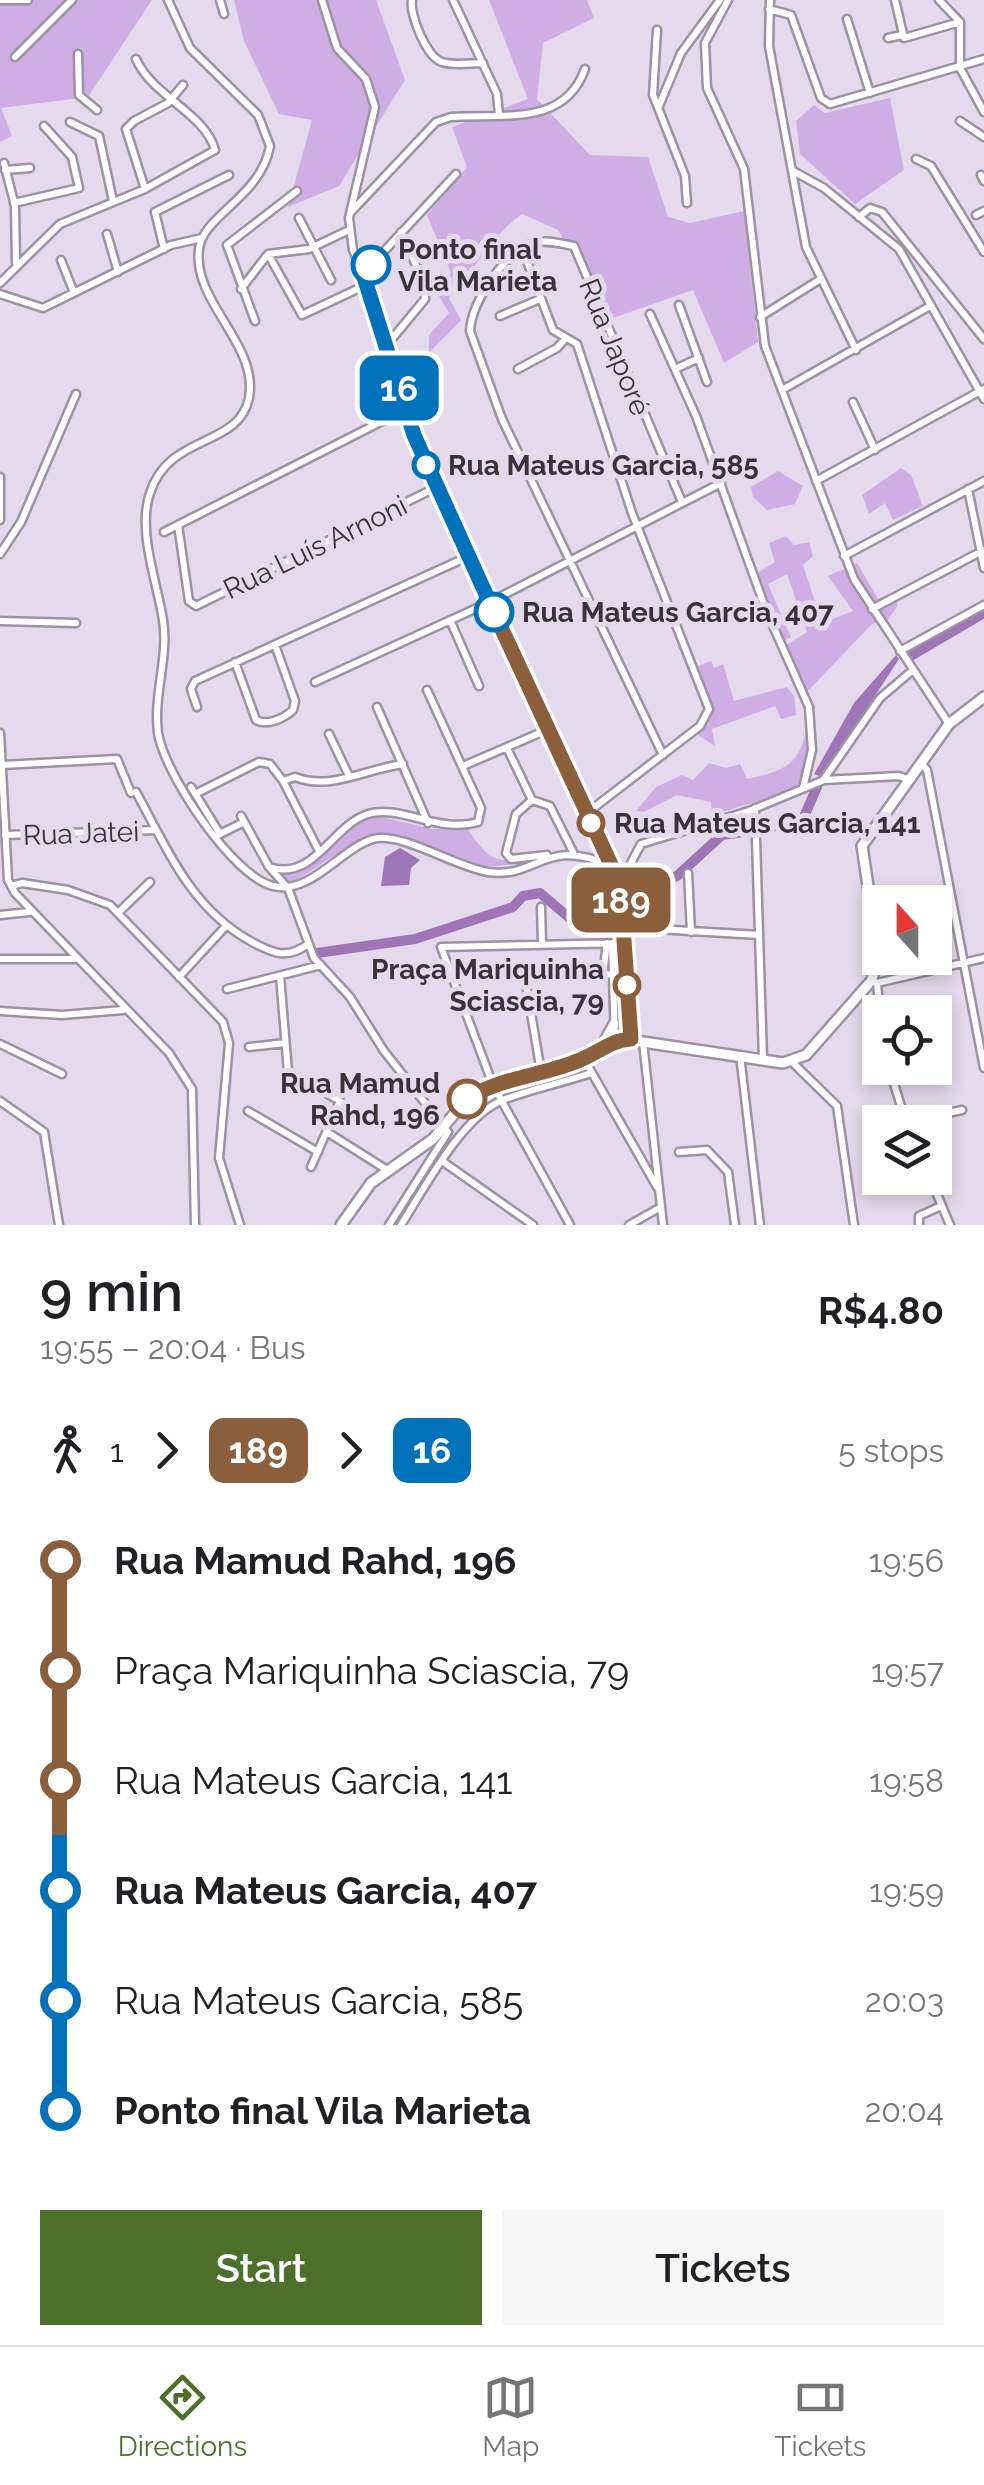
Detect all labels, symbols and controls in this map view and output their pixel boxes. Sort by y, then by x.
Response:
place label: Ponto final Vila Marieta [398,233,557,298]
marker: Ponto final Vila Marieta [352,246,390,284]
street label: Rua Japoré [572,274,657,420]
line badge: 16 [354,356,444,420]
text: 16 [380,368,418,409]
place label: Rua Mateus Garcia, 585 [448,449,759,482]
marker: Rua Mateus Garcia, 585 [413,452,439,478]
street label: Rua Luís Arnoni [218,489,412,606]
marker: Rua Mateus Garcia, 407 [475,593,513,631]
place label: Rua Mateus Garcia, 407 [522,596,834,629]
place label: Rua Mateus Garcia, 141 [614,807,921,840]
marker: Rua Mateus Garcia, 141 [578,810,604,836]
street label: Rua Jatei [22,815,140,852]
line badge: 189 [564,868,678,932]
text: 189 [591,880,651,921]
north arrow [862,885,952,975]
map controls [862,885,952,1195]
place label: Praça Mariquinha Sciascia, 79 [371,953,604,1018]
marker: Praça Mariquinha Sciascia, 79 [614,972,640,998]
button: locate [862,995,952,1085]
place label: Rua Mamud Rahd, 196 [280,1067,440,1132]
marker: Rua Mamud Rahd, 196 [448,1080,486,1118]
button: layers [862,1105,952,1195]
text: 9 min [40,1259,183,1324]
text: R$4.80 [818,1288,944,1333]
text: 19:55 – 20:04 · Bus [40,1329,305,1366]
icon: walk [40,1423,95,1478]
icon: forward [139,1423,194,1478]
icon: forward [323,1423,378,1478]
text: 189 [229,1430,288,1471]
text: 16 [413,1430,451,1471]
text: 1 [110,1432,124,1469]
text: 5 stops [838,1432,944,1469]
text: Rua Mamud Rahd, 196 [114,1538,517,1583]
text: 19:56 [869,1542,944,1579]
text: Praça Mariquinha Sciascia, 79 [114,1648,629,1693]
text: 19:57 [871,1652,944,1689]
text: Rua Mateus Garcia, 141 [114,1758,513,1803]
text: 19:58 [869,1762,944,1799]
text: Rua Mateus Garcia, 407 [114,1868,537,1913]
text: 19:59 [869,1872,944,1909]
text: Rua Mateus Garcia, 585 [114,1978,523,2023]
text: 20:03 [865,1982,944,2019]
text: Ponto final Vila Marieta [114,2088,531,2133]
text: 20:04 [865,2092,944,2129]
button: Start [40,2210,482,2325]
button: Tickets [502,2210,944,2325]
tab: Directions [118,2370,247,2463]
tab: Map [482,2370,539,2463]
tab: Tickets [774,2370,866,2463]

